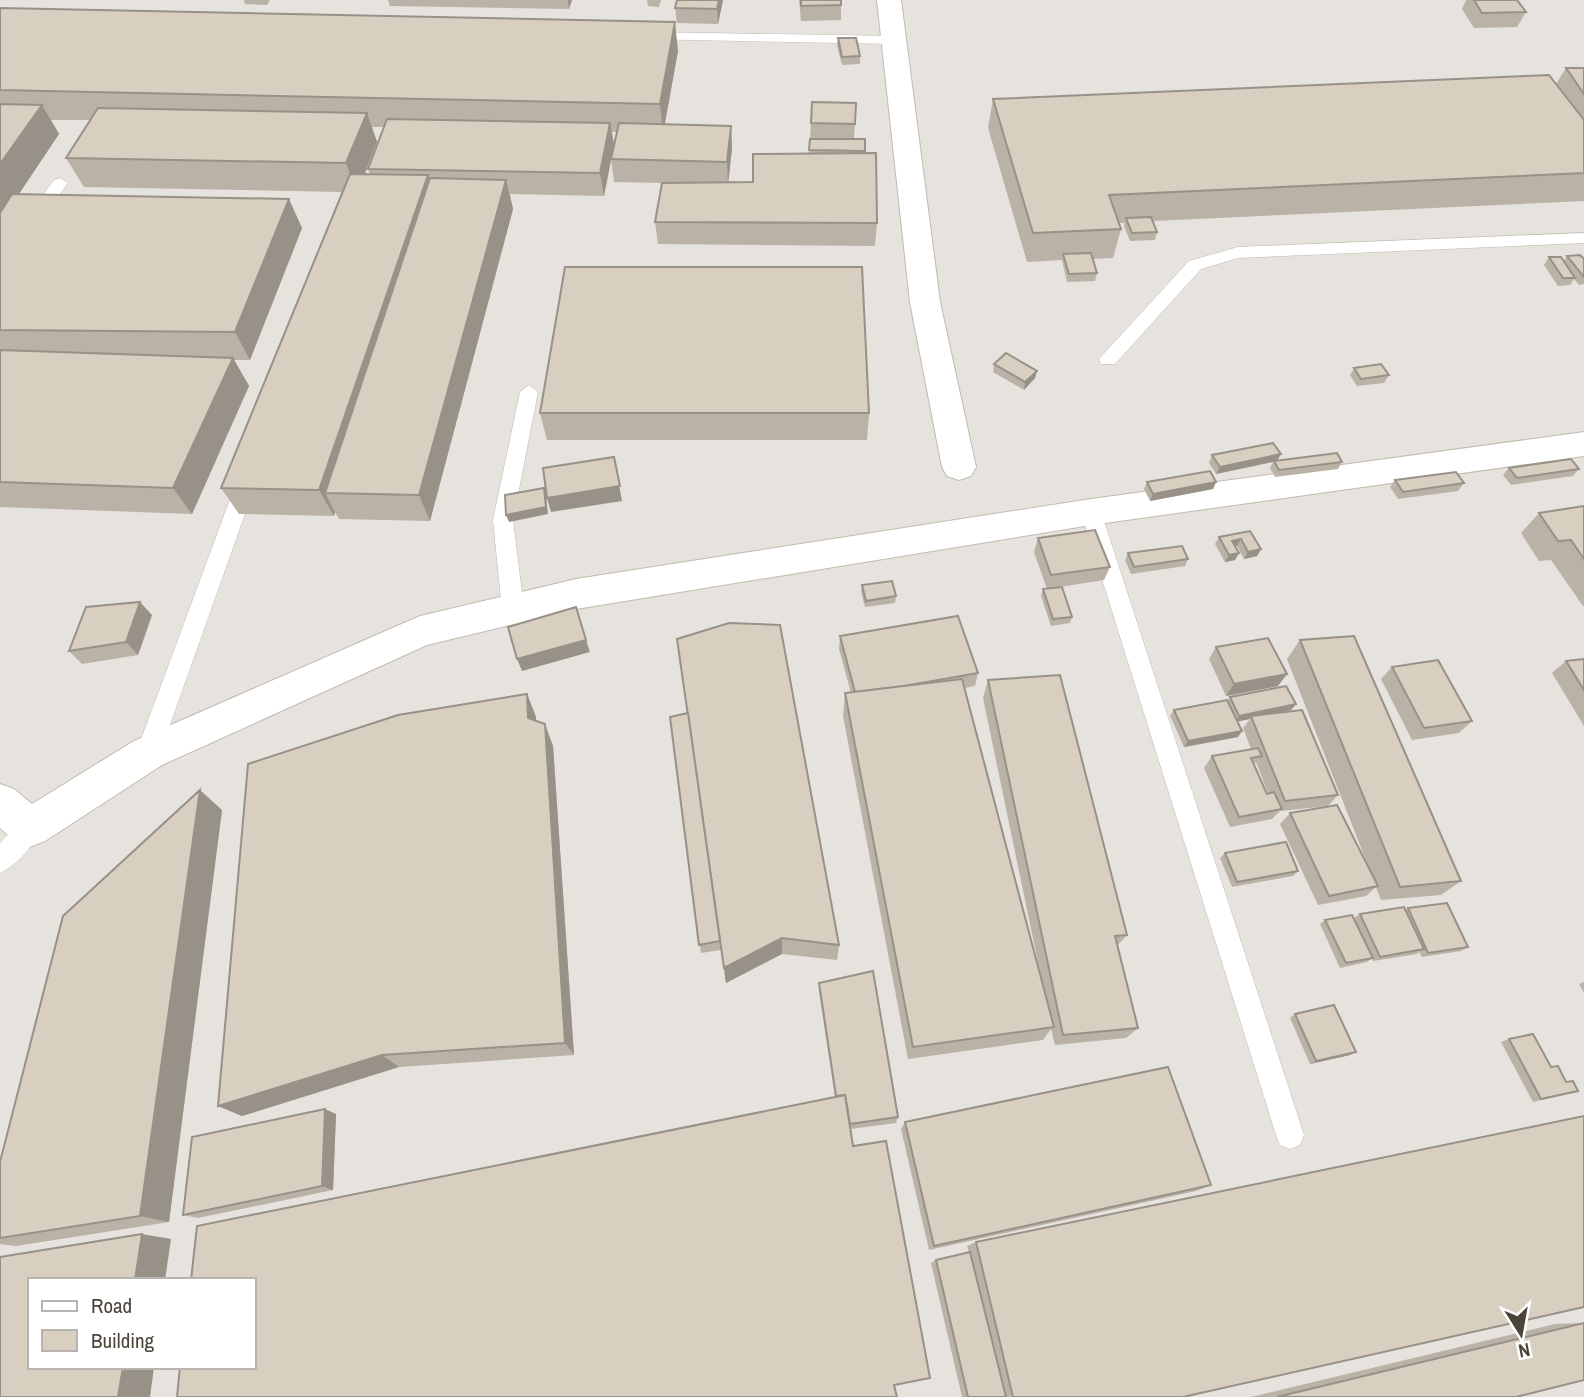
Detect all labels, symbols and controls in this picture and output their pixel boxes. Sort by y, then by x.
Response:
legend [28,1278,256,1369]
text: Road [91,1291,132,1320]
north arrow [1486,1299,1556,1369]
text: Building [91,1326,155,1355]
text: N [1516,1337,1532,1365]

